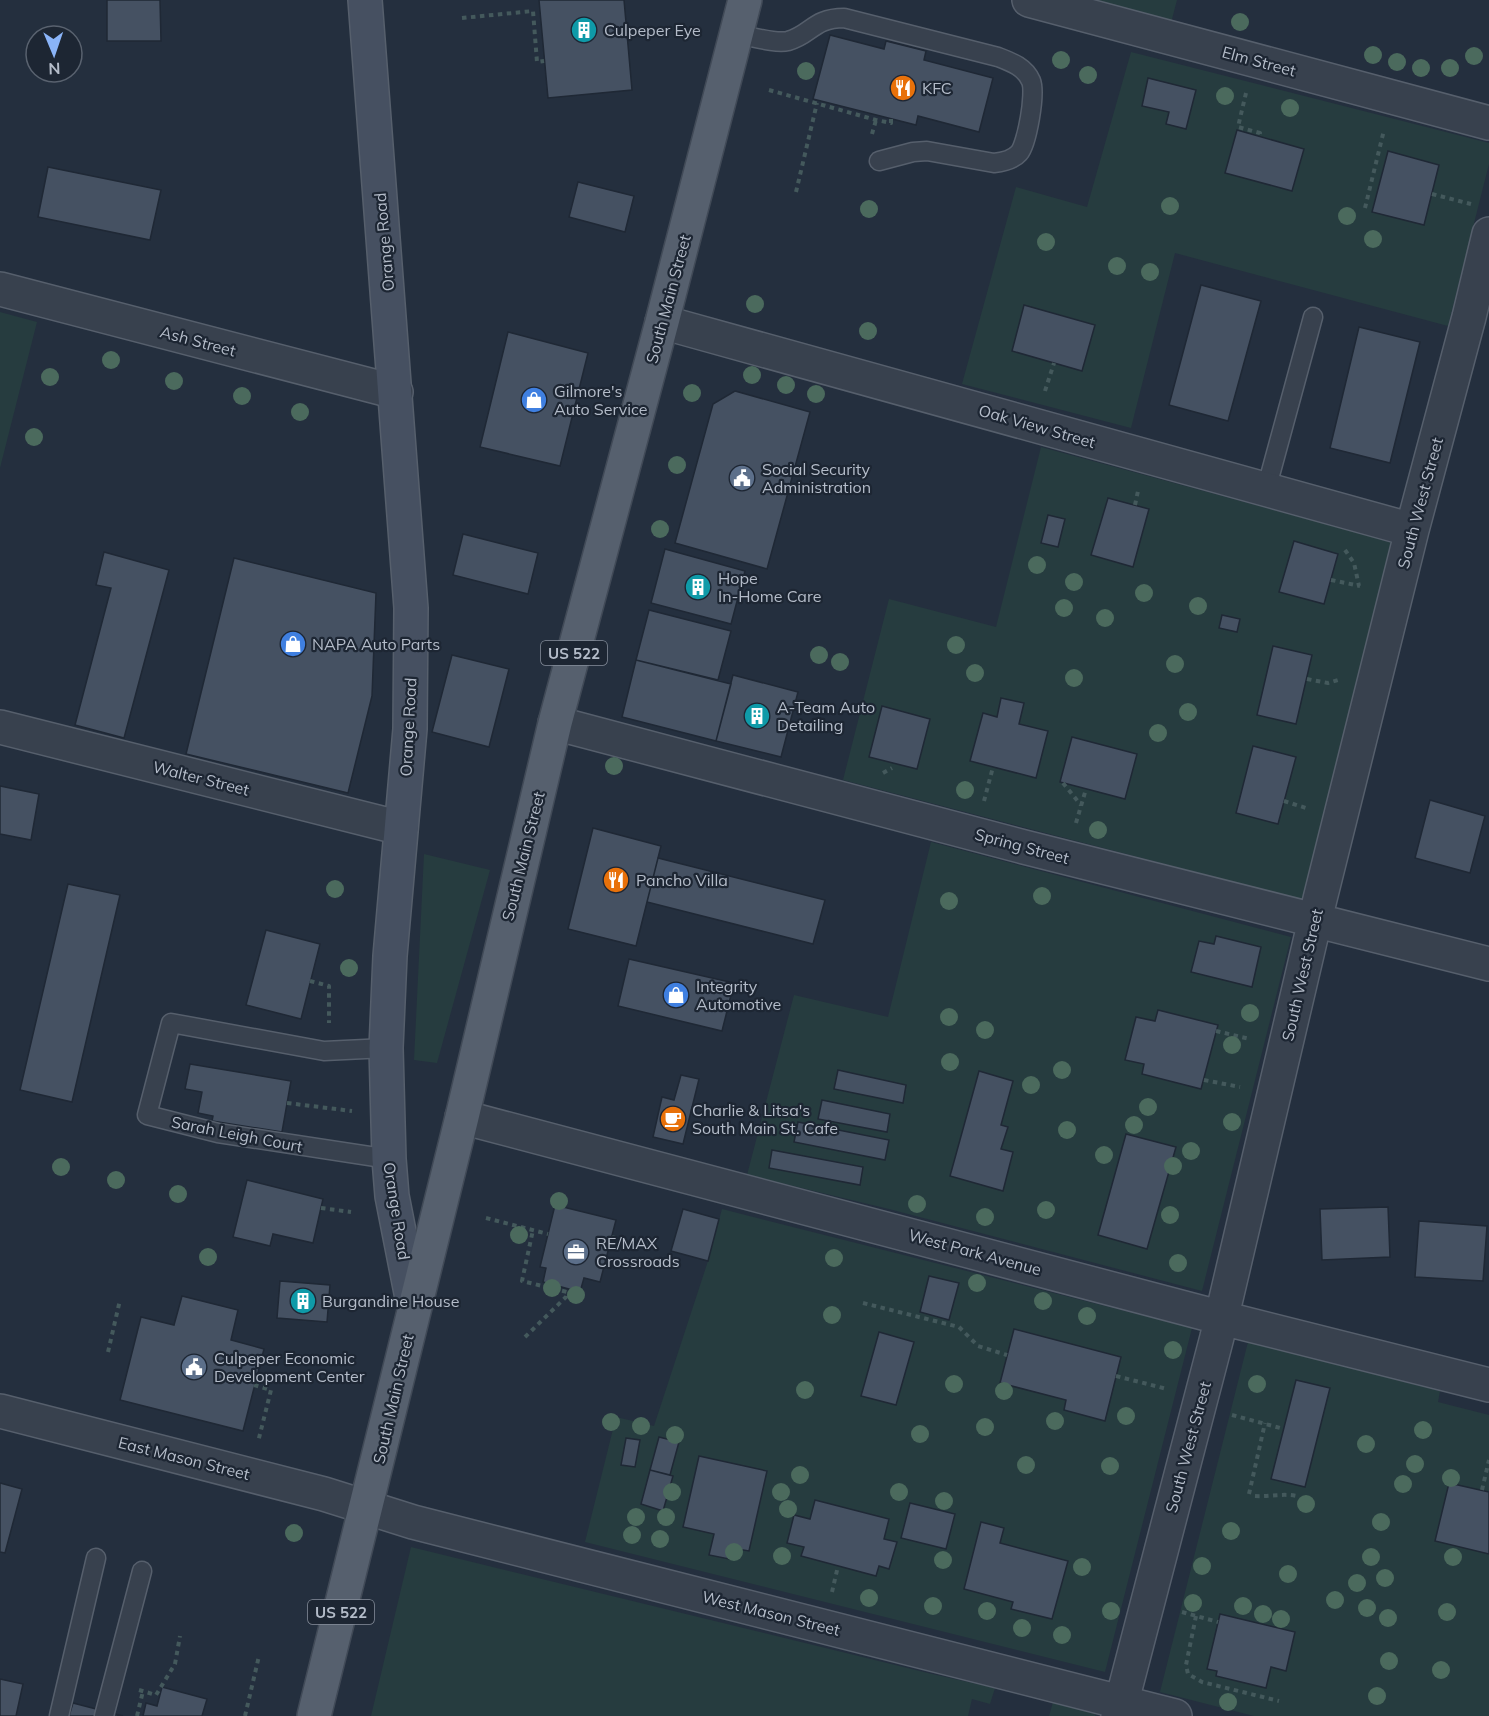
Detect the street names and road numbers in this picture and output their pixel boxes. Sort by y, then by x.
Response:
street label: Elm Street [1220,42,1299,81]
street label: Orange Road [370,192,398,292]
street label: South Main Street [641,232,695,366]
street label: Ash Street [158,321,238,361]
street label: Oak View Street [976,400,1098,452]
street label: South West Street [1393,435,1447,571]
road number: US 522 [541,641,607,665]
street label: Orange Road [395,677,421,777]
street label: Walter Street [151,756,252,800]
street label: South Main Street [497,789,549,923]
street label: Spring Street [973,824,1072,868]
street label: South West Street [1277,907,1327,1043]
street label: Sarah Leigh Court [170,1111,305,1157]
street label: Orange Road [379,1161,415,1261]
street label: West Park Avenue [906,1225,1044,1279]
street label: South Main Street [368,1332,418,1466]
street label: South West Street [1161,1379,1215,1515]
street label: East Mason Street [116,1432,252,1484]
street label: West Mason Street [700,1586,842,1640]
road number: US 522 [308,1600,374,1624]

